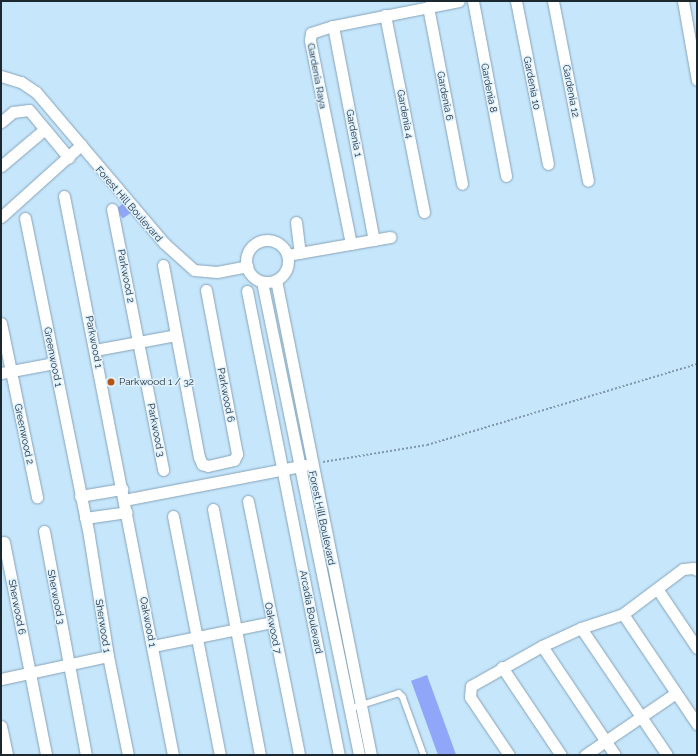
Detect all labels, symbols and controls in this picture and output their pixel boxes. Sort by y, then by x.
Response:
street label: Gardenia Raya [305,42,329,110]
street label: Gardenia 10 [521,55,543,111]
street label: Gardenia 8 [478,62,500,114]
street label: Gardenia 12 [560,64,582,118]
street label: Gardenia 6 [434,70,456,122]
street label: Gardenia 4 [394,89,416,139]
street label: Gardenia 1 [343,108,365,158]
street label: Forest Hill Boulevard [93,164,165,244]
street label: Parkwood 2 [115,248,137,304]
street label: Parkwood 1 [83,315,105,369]
street label: Greenwood 1 [41,326,65,388]
street label: Parkwood 6 [215,367,237,423]
place label: Parkwood 1 / 32 [119,376,194,388]
marker: Parkwood 1 / 32 [106,377,116,387]
street label: Parkwood 3 [145,402,167,458]
street label: Greenwood 2 [12,403,36,465]
street label: Forest Hill Boulevard [306,470,338,566]
street label: Sherwood 3 [45,569,67,625]
street label: Arcadia Boulevard [297,569,325,655]
street label: Sherwood 6 [6,578,28,636]
street label: Oakwood 1 [137,596,159,648]
street label: Sherwood 1 [93,598,113,654]
street label: Oakwood 7 [262,601,284,655]

